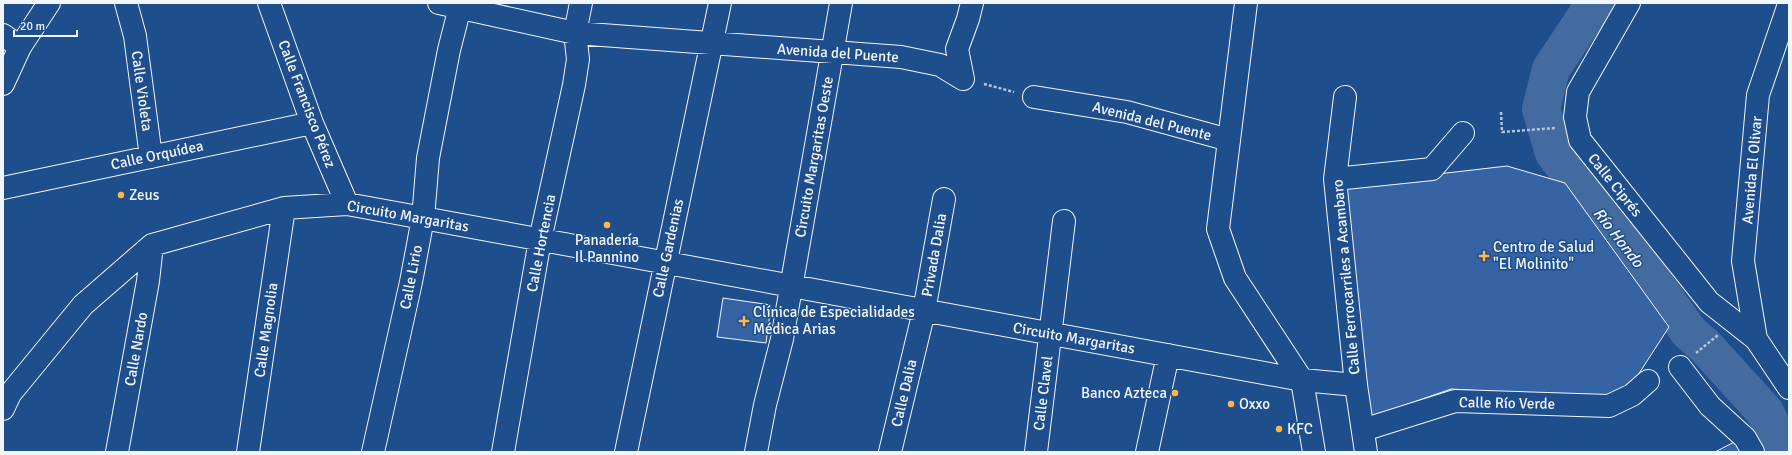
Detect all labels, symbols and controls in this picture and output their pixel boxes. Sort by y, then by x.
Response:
scale bar [14,12,77,38]
text: 20 m [20,19,45,34]
street label: Calle Francisco Pérez [274,38,340,171]
street label: Avenida del Puente [776,40,900,66]
street label: Calle Violeta [127,50,157,132]
street label: Circuito Margaritas Oeste [791,75,837,239]
street label: Avenida del Puente [1091,97,1213,145]
street label: Avenida El Olivar [1738,115,1766,225]
street label: Calle Orquídea [109,136,205,174]
street label: Calle Ciprés [1584,150,1646,221]
street label: Calle Ferrocarriles a Acambaro [1328,178,1364,375]
place label: Zeus [129,186,160,204]
marker: Zeus [116,190,126,200]
street label: Calle Hortencia [523,193,559,293]
street label: Circuito Margaritas [346,196,471,236]
street label: Calle Gardenias [649,197,687,299]
water label: Río Hondo [1589,204,1648,272]
street label: Privada Dalia [918,212,950,298]
marker: Panadería Il Pannino [602,220,612,230]
place label: Panadería Il Pannino [575,231,639,266]
place label: Centro de Salud "El Molinito" [1493,238,1594,273]
street label: Calle Lirio [396,243,426,311]
marker: Centro de Salud "El Molinito" [1478,250,1490,262]
street label: Calle Magnolia [250,281,282,379]
place label: Clínica de Especialidades Médica Arias [753,303,915,338]
street label: Calle Nardo [121,310,151,387]
marker: Clínica de Especialidades Médica Arias [738,315,750,327]
street label: Circuito Margaritas [1012,318,1137,358]
street label: Calle Clavel [1029,355,1057,431]
street label: Calle Dalia [887,357,921,429]
place label: Banco Azteca [1081,384,1167,402]
marker: Banco Azteca [1170,388,1180,398]
street label: Calle Río Verde [1459,393,1555,413]
place label: Oxxo [1239,395,1270,413]
marker: Oxxo [1226,399,1236,409]
place label: KFC [1287,420,1313,438]
marker: KFC [1274,424,1284,434]

